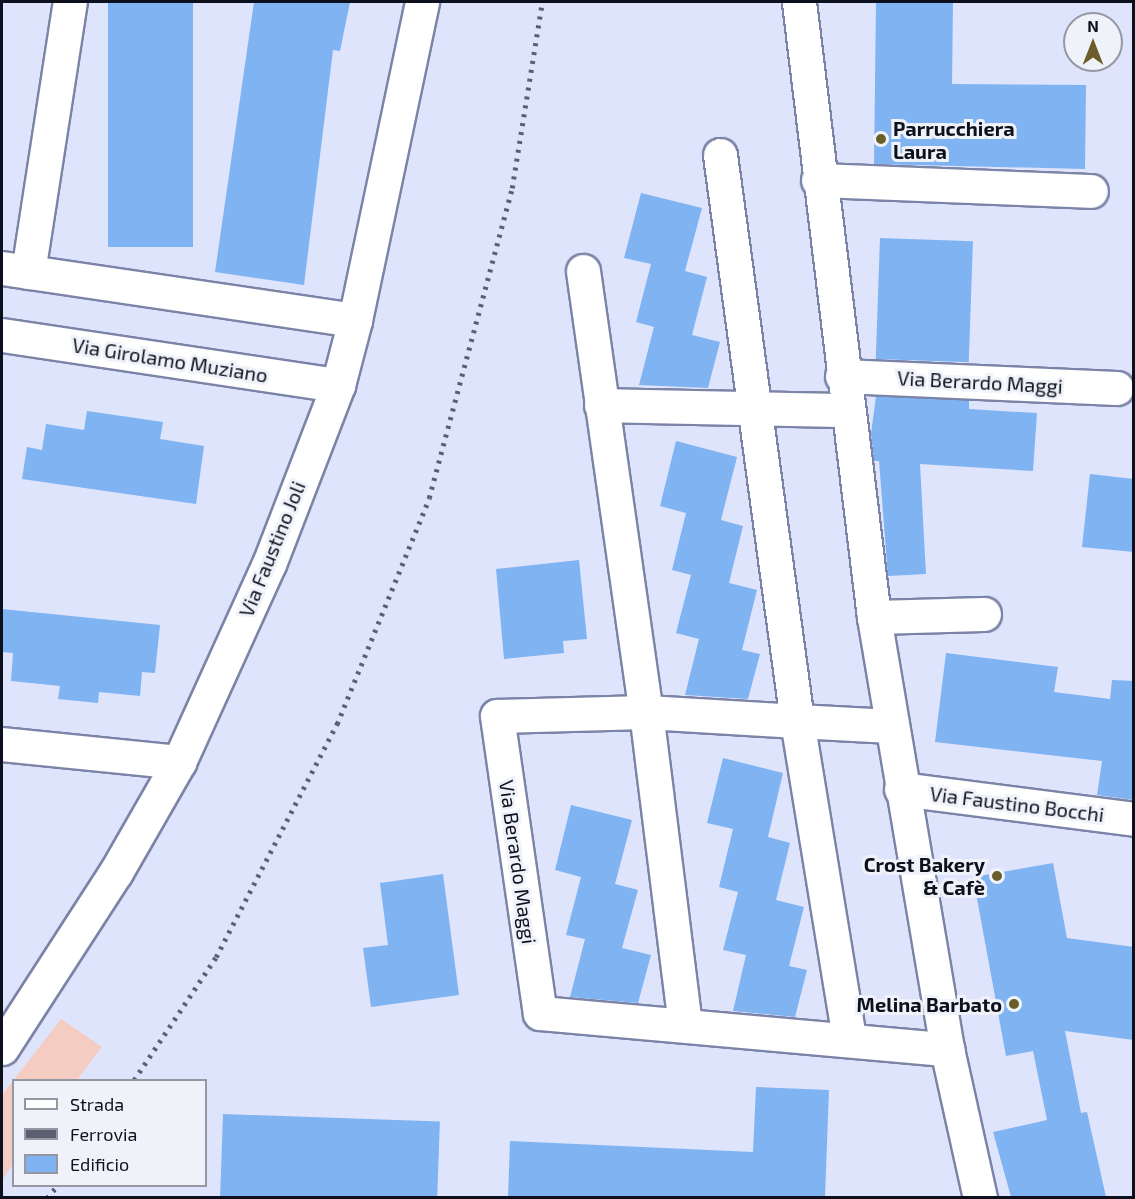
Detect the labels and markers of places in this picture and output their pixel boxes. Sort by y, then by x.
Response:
place label: Parrucchiera Laura [893,116,1015,163]
marker: Parrucchiera Laura [874,132,888,146]
place label: Crost Bakery & Cafè [864,852,985,899]
marker: Crost Bakery & Cafè [990,869,1004,883]
place label: Melina Barbato [857,992,1002,1016]
marker: Melina Barbato [1007,997,1021,1011]

